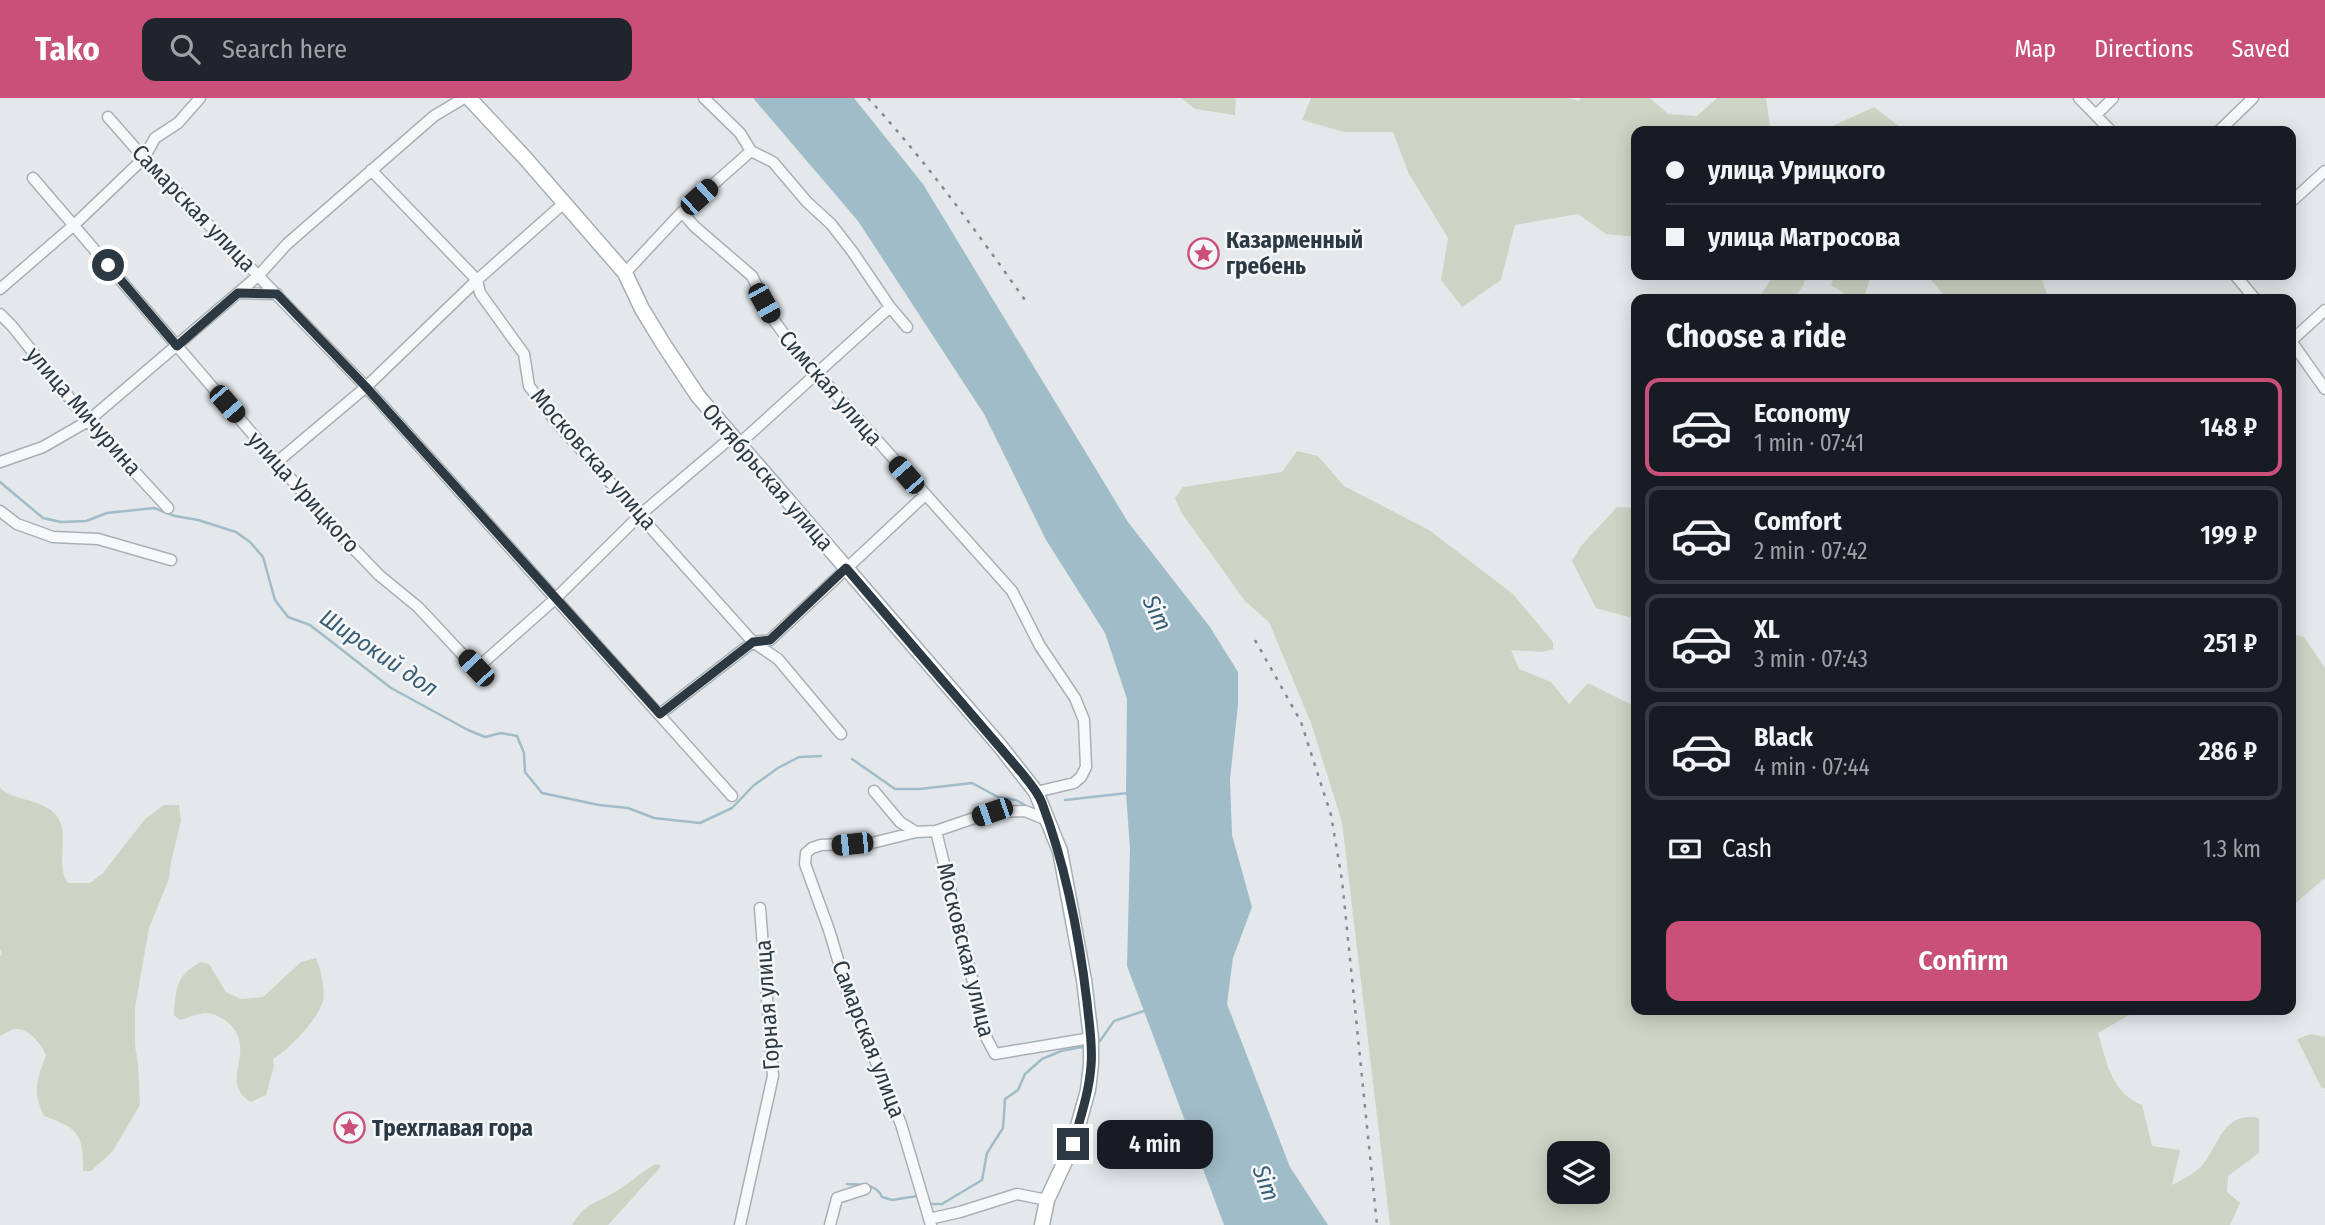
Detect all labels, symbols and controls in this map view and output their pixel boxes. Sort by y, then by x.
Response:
search box [142,18,632,81]
text: Tako [35,29,100,69]
icon: search [166,30,204,68]
text: Search here [222,34,347,65]
text: Map [2015,35,2056,63]
text: Directions [2094,35,2193,63]
text: Saved [2231,35,2290,63]
street label: Самарская улица [126,138,262,278]
text: улица Урицкого [1708,155,1885,186]
car [677,175,722,219]
text: улица Матросова [1708,222,1900,253]
place label: Казарменный гребень [1226,226,1363,280]
place icon: Казарменный гребень [1186,236,1220,270]
route start [92,249,124,281]
car [745,280,784,326]
text: Choose a ride [1666,317,1847,355]
street label: Симская улица [773,325,889,451]
street label: улица Мичурина [20,341,148,481]
car [206,381,249,427]
street label: Московская улица [525,382,663,536]
icon: car [1670,396,1733,459]
street label: Октябрьская улица [696,398,840,556]
text: Economy [1754,398,1850,429]
text: 148 ₽ [2200,412,2257,443]
street label: улица Урицкого [242,425,366,559]
text: 1 min · 07:41 [1754,429,1864,457]
car [885,452,928,498]
icon: car [1670,504,1733,567]
text: Comfort [1754,506,1842,537]
text: 199 ₽ [2200,520,2257,551]
text: 2 min · 07:42 [1754,537,1867,565]
water label: Sim [1136,590,1178,635]
water label: Широкий дол [315,603,443,703]
icon: car [1670,612,1733,675]
text: XL [1754,614,1780,645]
text: 251 ₽ [2204,628,2257,659]
car [454,645,499,691]
text: 3 min · 07:43 [1754,645,1868,673]
icon: car [1670,720,1733,783]
text: Black [1754,722,1813,753]
text: 286 ₽ [2199,736,2257,767]
text: 4 min · 07:44 [1754,753,1870,781]
car [969,795,1016,829]
icon: cash [1666,830,1704,868]
car [831,831,874,857]
text: Cash [1722,833,1772,864]
text: 1.3 km [2203,835,2261,863]
street label: Московская улица [931,860,1001,1040]
button: Confirm [1666,921,2261,1001]
street label: Горная улица [748,939,786,1071]
street label: Самарская улица [826,956,912,1122]
place icon: Трехглавая гора [332,1111,366,1145]
place label: Трехглавая гора [372,1114,533,1142]
callout: 4 min [1098,1119,1213,1168]
route end [1057,1128,1089,1160]
text: 4 min [1129,1130,1181,1158]
map controls [1547,1141,1610,1204]
button: layers [1547,1141,1610,1204]
water label: Sim [1246,1160,1285,1205]

